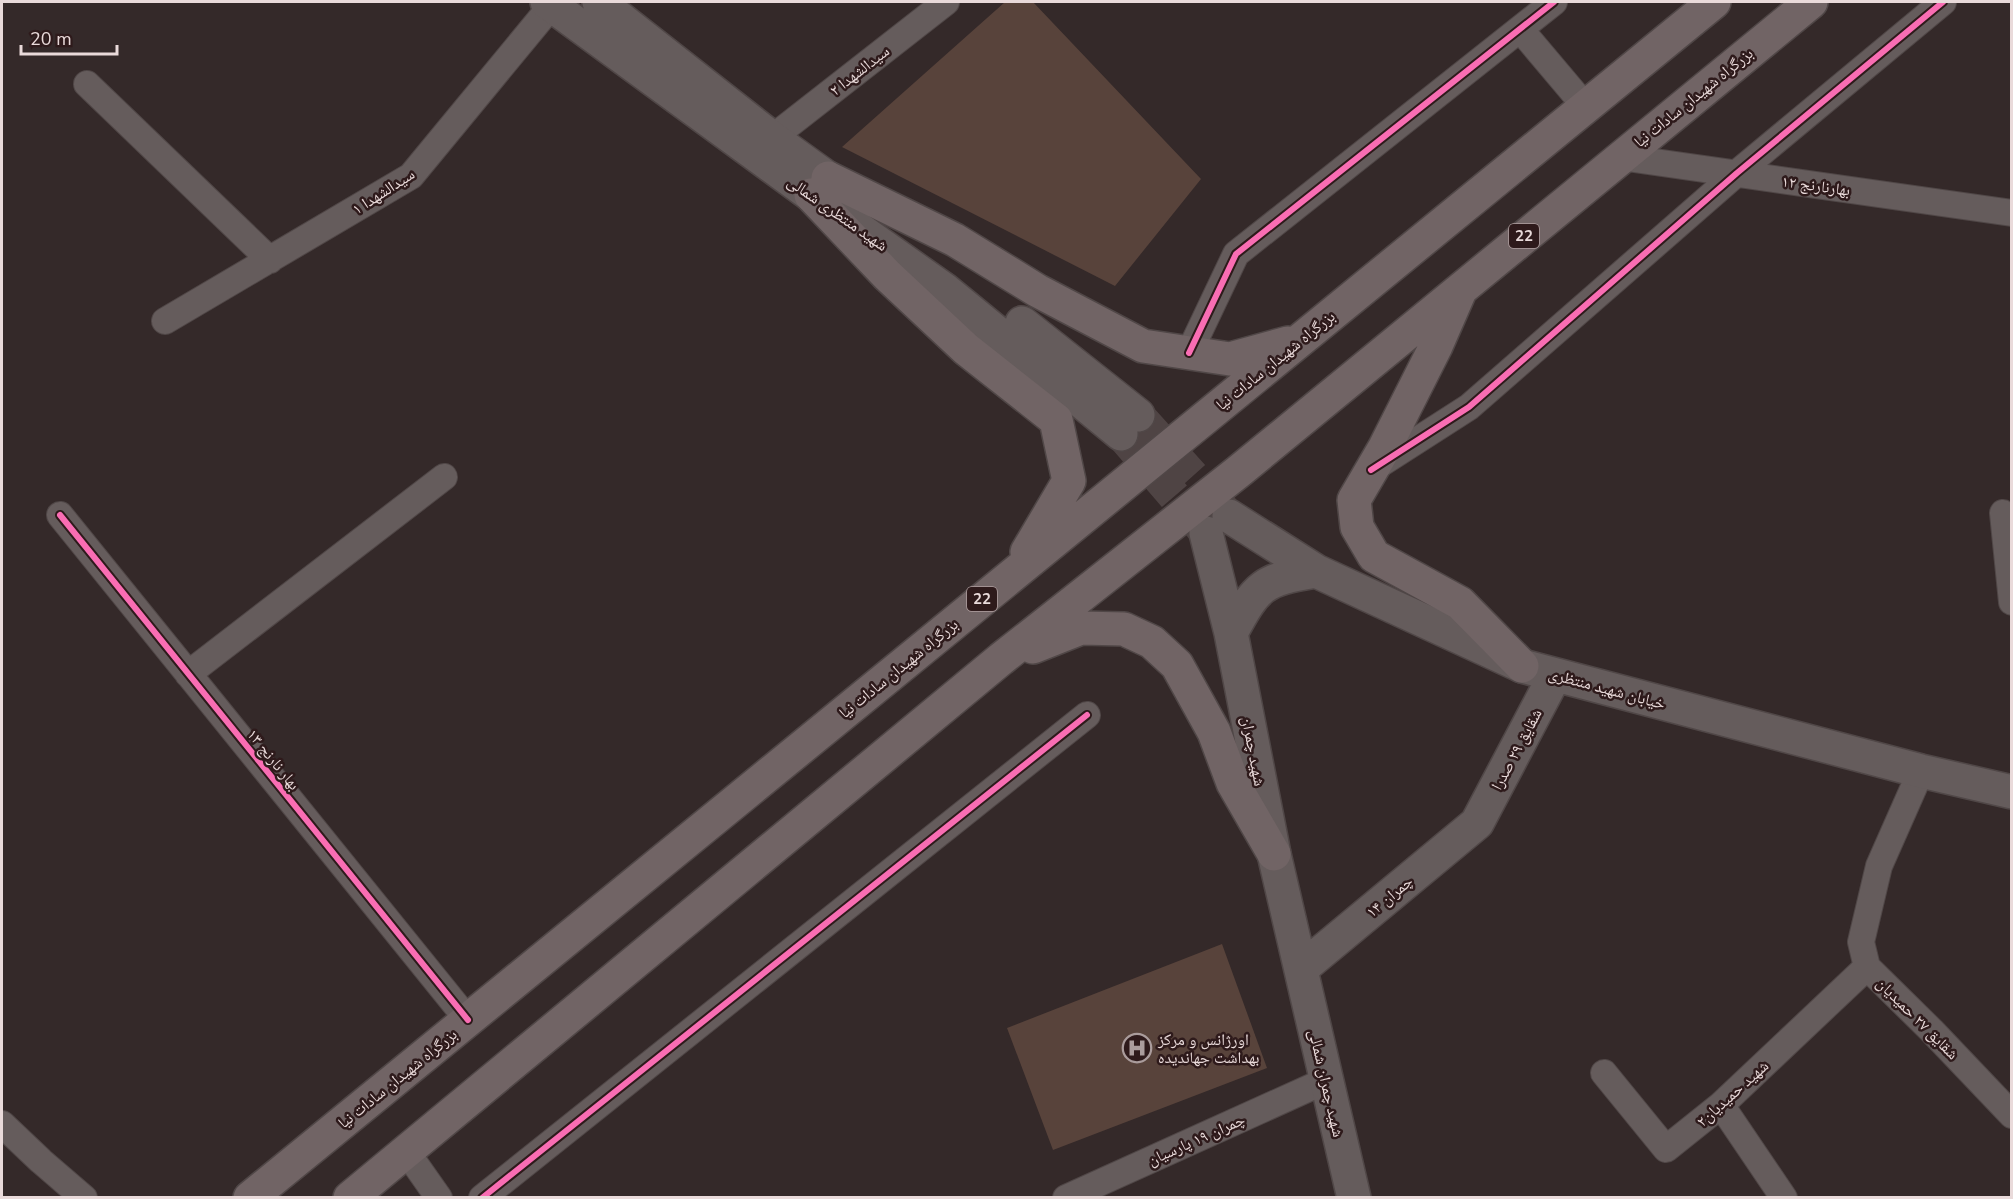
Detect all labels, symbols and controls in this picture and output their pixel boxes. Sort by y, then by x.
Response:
scale bar [21,18,117,56]
text: 20 m [30,27,72,51]
street label: سیدالشهدا ۲ [825,40,894,101]
street label: بزرگراه شهیدان سادات نیا [1629,43,1758,153]
street label: سیدالشهدا ۱ [348,163,419,220]
street label: بهارنارنج ۱۲ [1780,170,1852,202]
street label: شهید منتظری شمالی [783,171,892,257]
road number: 22 [1509,224,1539,248]
street label: بزرگراه شهیدان سادات نیا [1211,306,1340,416]
road number: 22 [967,587,997,611]
street label: بزرگراه شهیدان سادات نیا [834,614,963,724]
street label: خیابان شهید منتظری [1546,663,1668,715]
street label: شقایق ۲۹ صدرا [1486,705,1548,794]
street label: شهید چمران [1235,714,1271,788]
street label: بهار نارنج ۱۳ [242,724,305,795]
street label: چمران ۱۴ [1362,871,1418,923]
street label: شقایق ۲۷ حمیدیان [1871,973,1963,1065]
street label: بزرگراه شهیدان سادات نیا [333,1024,462,1134]
street label: شهید چمران شمالی [1303,1027,1349,1139]
place label: اورژانس و مرکز بهداشت جهاندیده [1157,1029,1260,1069]
hospital icon: اورژانس و مرکز بهداشت جهاندیده [1121,1032,1153,1064]
street label: شهید حمیدیان۲ [1692,1055,1774,1132]
street label: چمران ۱۹ پارسیان [1144,1109,1249,1171]

